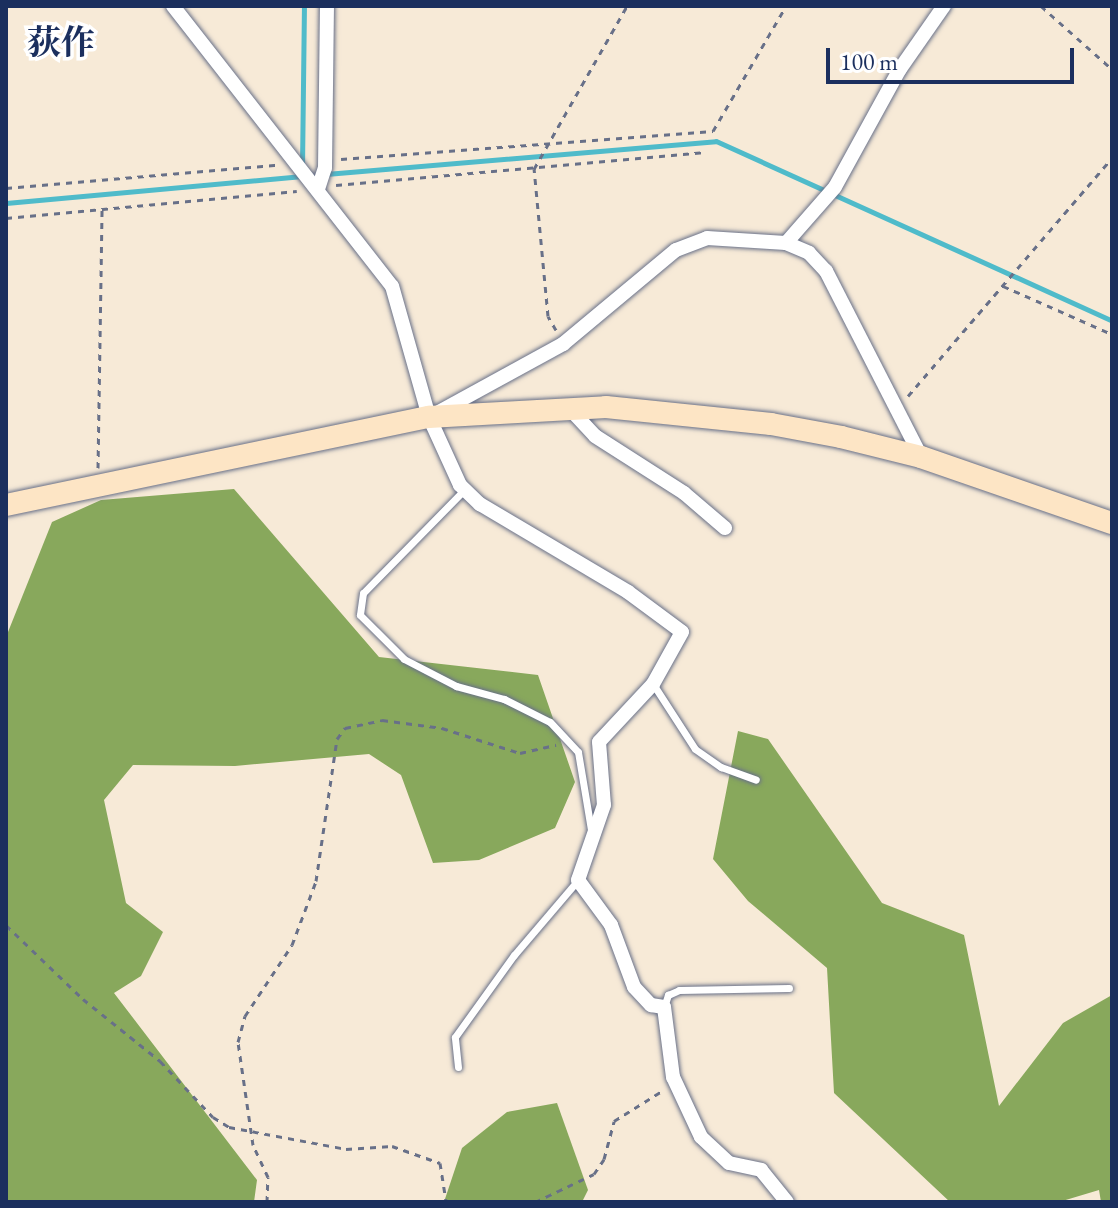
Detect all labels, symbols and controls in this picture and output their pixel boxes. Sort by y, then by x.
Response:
district label: 荻作 [27,23,95,63]
scale bar [830,32,1078,82]
text: 100 m [840,46,898,77]

